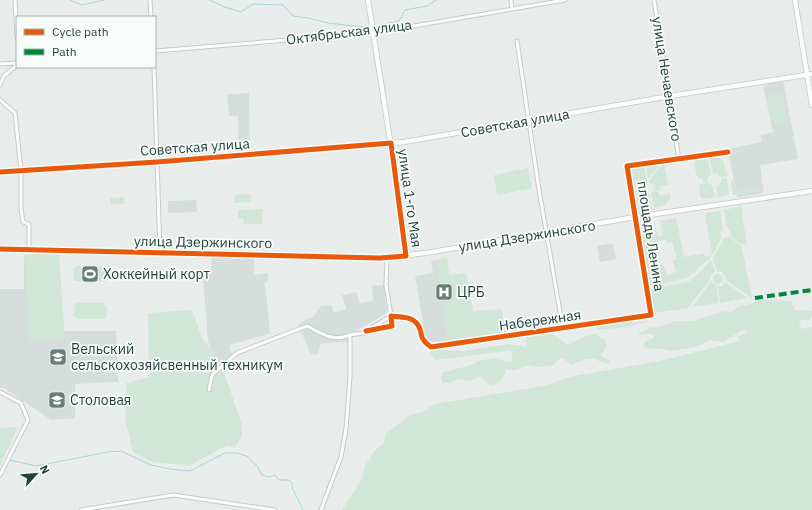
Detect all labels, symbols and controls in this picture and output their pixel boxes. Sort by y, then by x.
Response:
street label: Октябрьская улица [285,15,413,49]
street label: улица Нечаевского [648,15,686,143]
legend [16,16,156,68]
text: Cycle path [52,24,109,39]
text: Path [52,44,77,59]
street label: Советская улица [459,105,571,141]
street label: Советская улица [140,134,251,160]
street label: улица 1-го Мая [394,148,426,248]
street label: площадь Ленина [633,180,669,293]
street label: улица Дзержинского [457,216,597,256]
street label: улица Дзержинского [134,232,272,252]
sports icon: Хоккейный корт [80,264,100,284]
place label: Хоккейный корт [103,265,210,283]
hospital icon: ЦРБ [434,282,454,302]
place label: ЦРБ [457,283,485,301]
street label: Набережная [498,305,582,335]
place label: Вельский сельскохозяйсвенный техникум [71,340,283,374]
school or university icon: Вельский сельскохозяйсвенный техникум [48,347,68,367]
school or university icon: Столовая [47,390,67,410]
place label: Столовая [70,391,131,409]
north arrow [16,454,56,494]
text: N [37,463,53,476]

